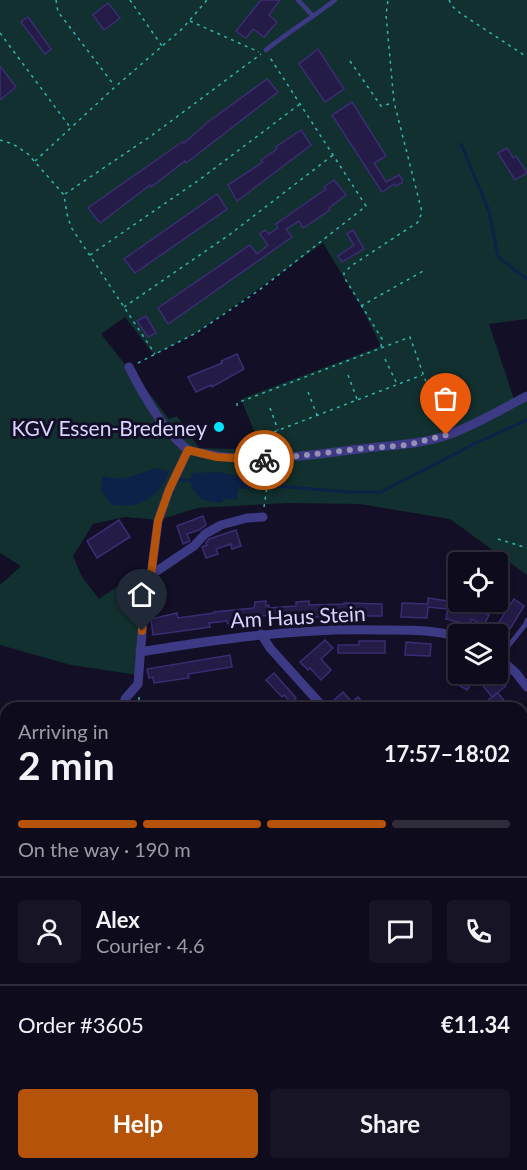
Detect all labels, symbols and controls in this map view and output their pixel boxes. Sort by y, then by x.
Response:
pin [420,373,471,435]
icon: bag [429,382,462,415]
place label: KGV Essen-Bredeney [11,415,207,440]
marker: KGV Essen-Bredeney [212,420,226,434]
courier [234,430,294,490]
icon: bike [248,444,281,477]
map controls [448,552,508,684]
button: locate [448,552,508,612]
pin [116,569,167,631]
icon: home [125,578,158,611]
street label: Am Haus Stein [230,600,366,632]
button: layers [448,624,508,684]
text: Arriving in [18,719,109,743]
text: 17:57–18:02 [384,740,510,767]
text: 2 min [18,742,115,788]
text: On the way · 190 m [18,837,191,861]
button: person [18,900,81,963]
button: chat [369,900,432,963]
button: phone [447,900,510,963]
text: Alex [96,906,140,933]
text: Courier · 4.6 [96,933,205,957]
text: Order #3605 [18,1011,144,1038]
text: €11.34 [441,1011,510,1038]
button: Help [18,1089,258,1158]
button: Share [270,1089,510,1158]

